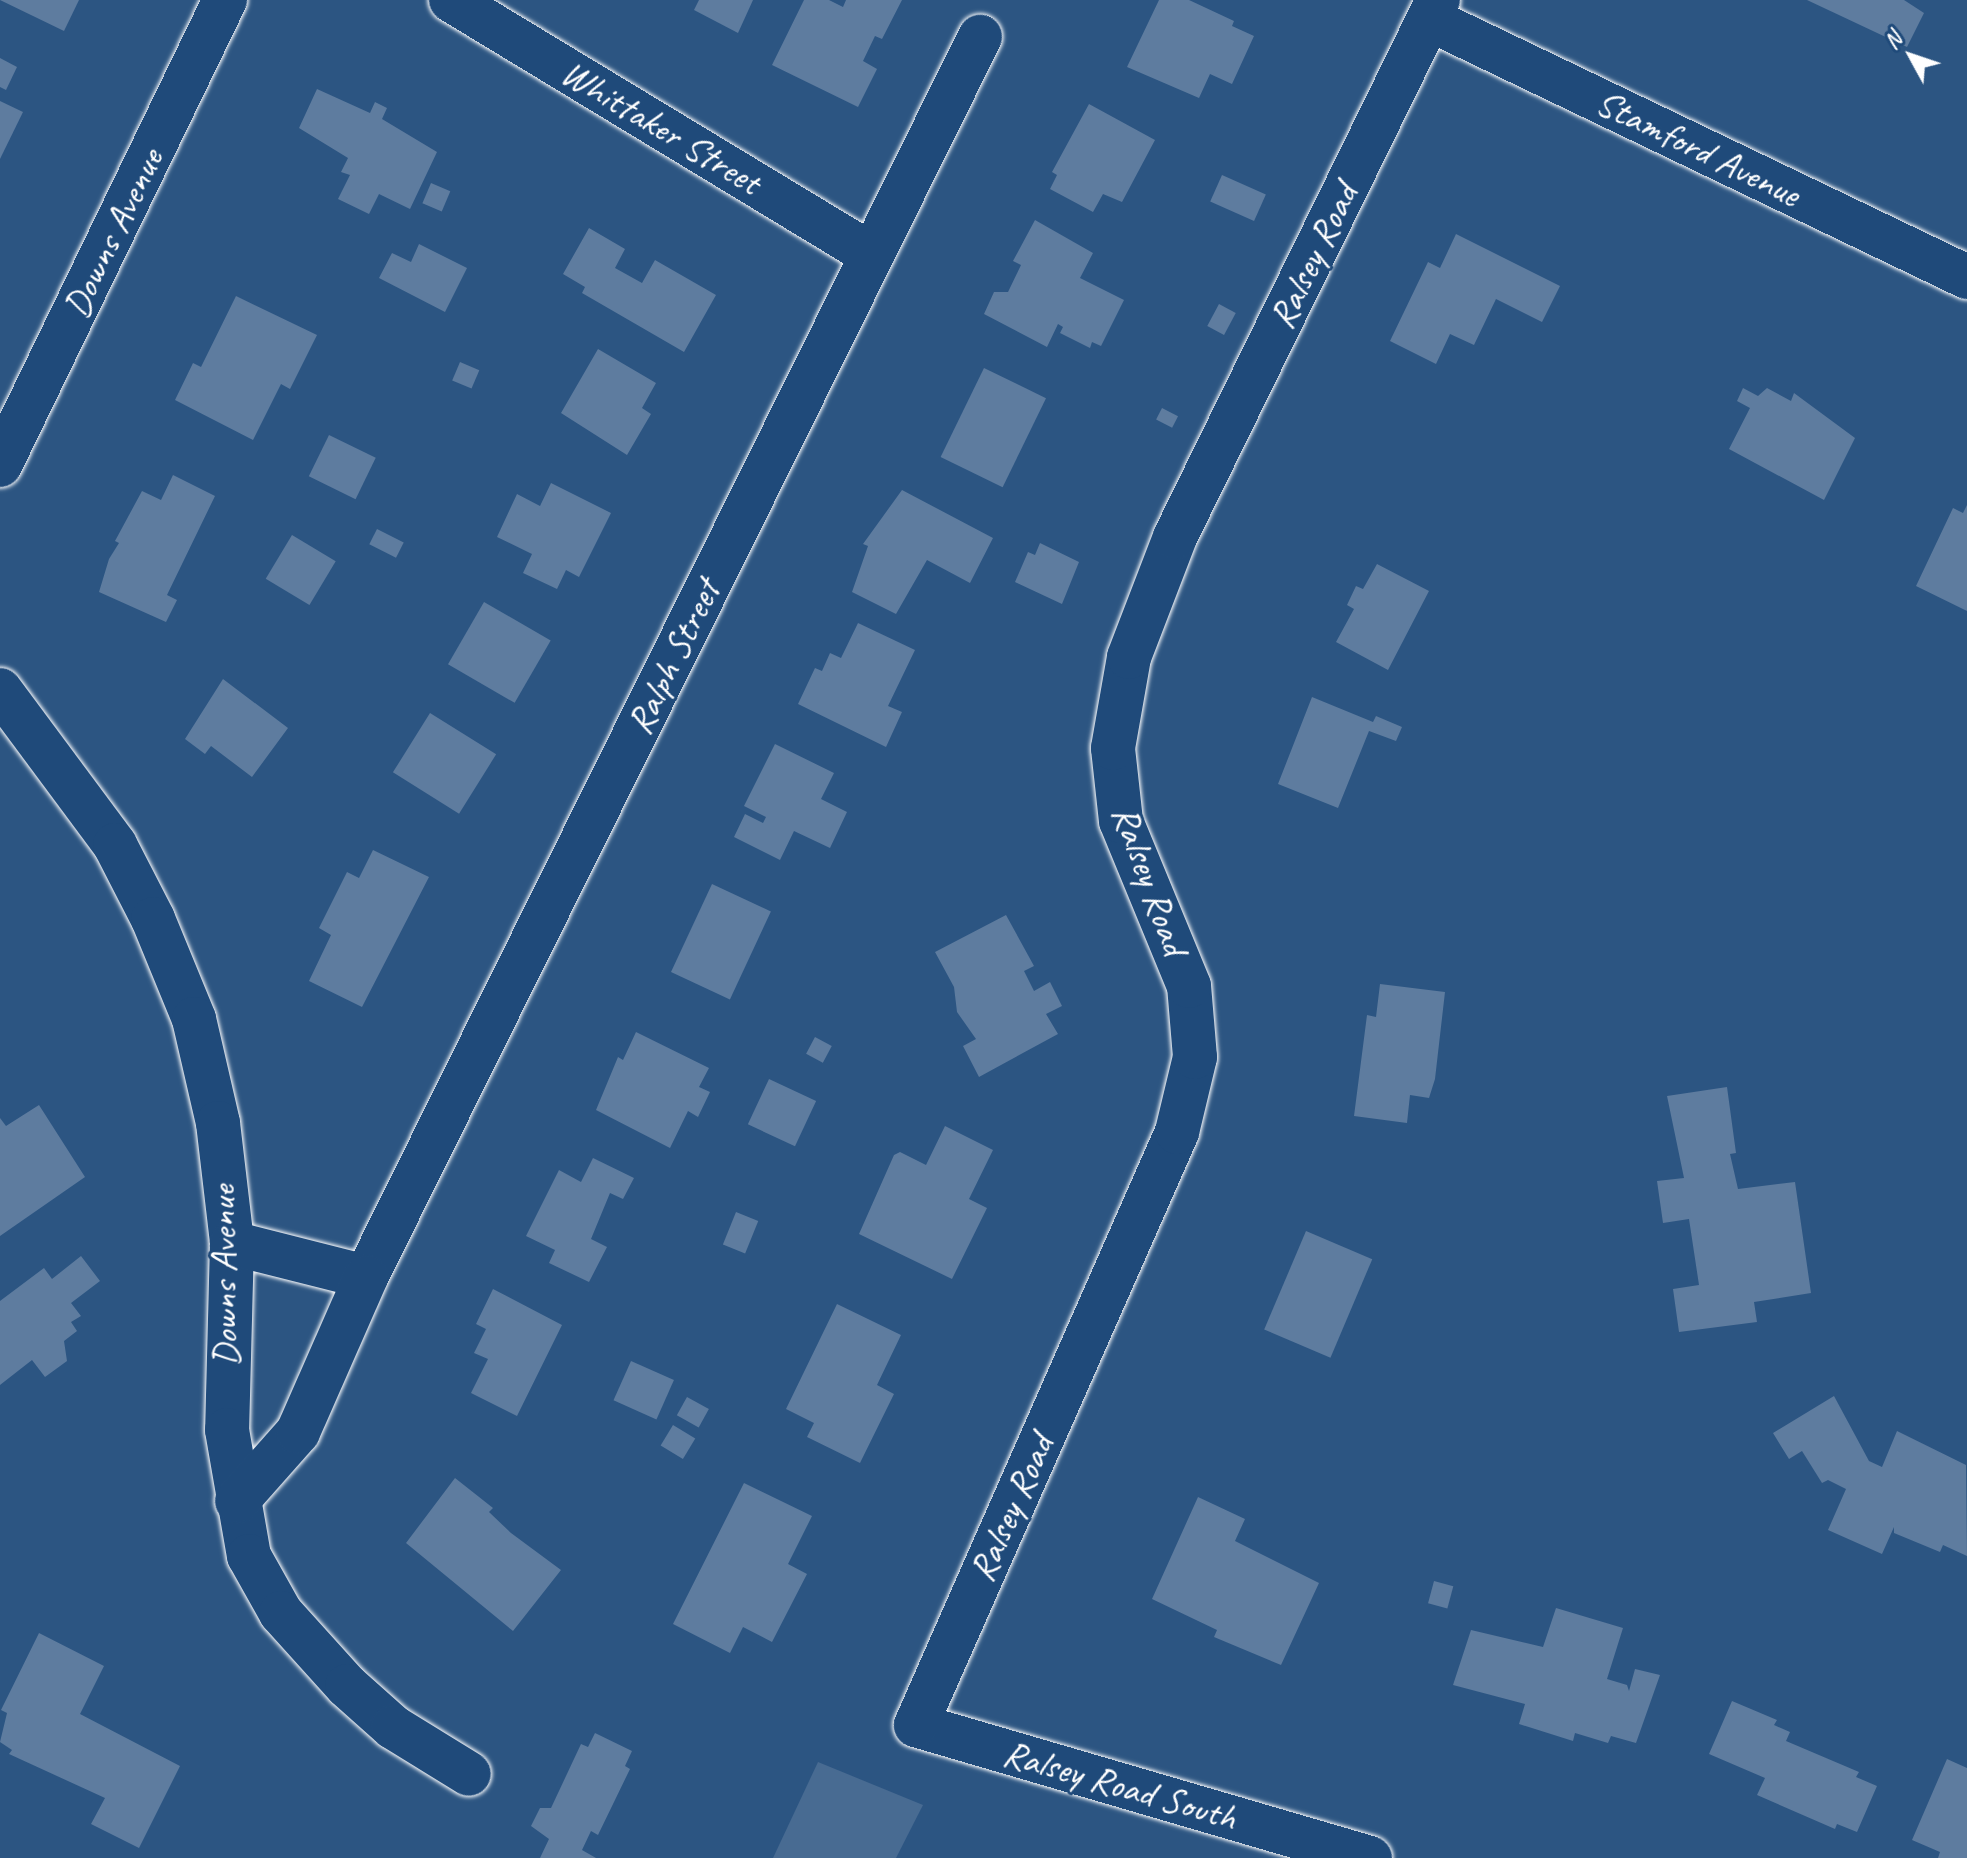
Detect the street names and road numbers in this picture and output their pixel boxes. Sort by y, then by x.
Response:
street label: Whittaker Street [553,49,769,205]
street label: Stamford Avenue [1589,79,1807,217]
street label: Downs Avenue [53,141,173,325]
street label: Ralsey Road [1259,177,1367,335]
street label: Ralph Street [616,572,730,742]
street label: Ralsey Road [1102,800,1198,960]
street label: Downs Avenue [200,1185,248,1367]
street label: Ralsey Road [959,1428,1063,1588]
street label: Ralsey Road South [999,1730,1241,1840]

